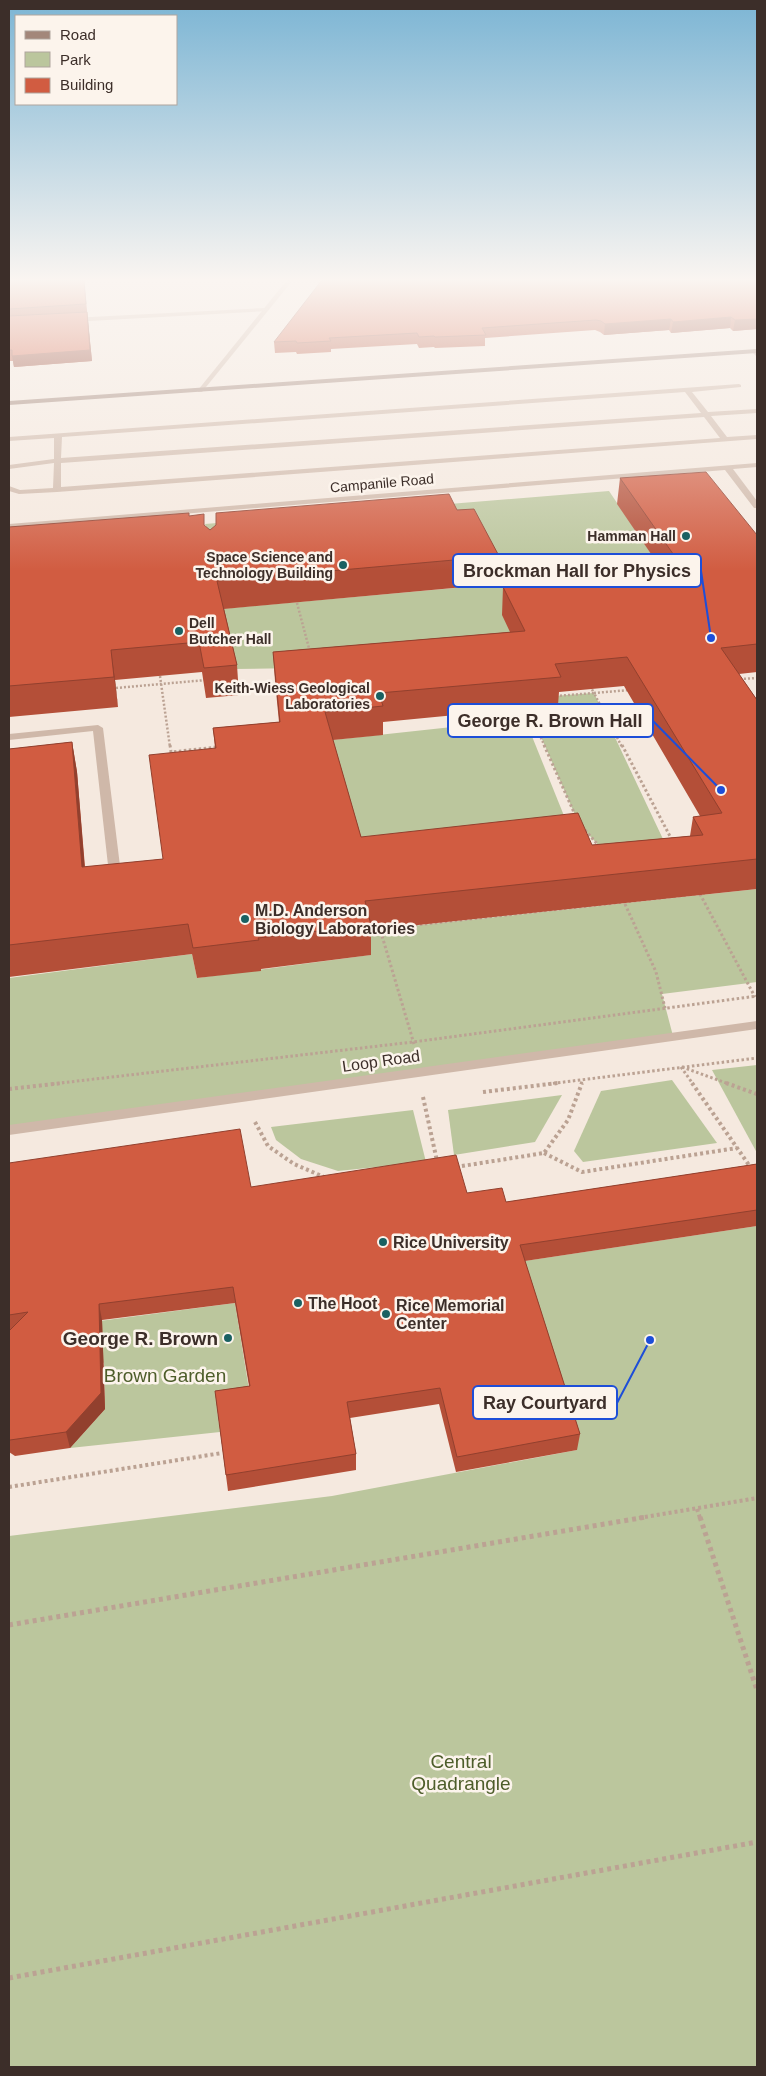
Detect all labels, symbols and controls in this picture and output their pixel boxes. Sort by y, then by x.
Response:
legend [15,15,178,105]
text: Road [60,26,96,43]
text: Park [60,51,91,68]
text: Building [60,76,113,93]
street label: Campanile Road [329,470,435,496]
place label: Hamman Hall [587,528,676,544]
marker: Hamman Hall [680,530,692,542]
place label: Space Science and Technology Building [196,549,333,581]
callout: Brockman Hall for Physics [453,554,701,587]
marker: Space Science and Technology Building [337,559,349,571]
text: Brockman Hall for Physics [463,561,691,581]
place label: Dell Butcher Hall [189,615,271,647]
marker: Dell Butcher Hall [173,625,185,637]
place label: Keith-Wiess Geological Laboratories [215,680,370,712]
marker: Keith-Wiess Geological Laboratories [374,690,386,702]
callout: George R. Brown Hall [448,704,653,737]
text: George R. Brown Hall [457,711,643,731]
place label: M.D. Anderson Biology Laboratories [255,902,415,937]
marker: M.D. Anderson Biology Laboratories [239,913,251,925]
street label: Loop Road [341,1047,421,1075]
place label: Rice University [393,1234,509,1251]
marker: Rice University [377,1236,389,1248]
place label: The Hoot [308,1295,378,1312]
marker: The Hoot [292,1297,304,1309]
place label: Rice Memorial Center [396,1297,504,1332]
marker: Rice Memorial Center [380,1308,392,1320]
place label: George R. Brown [63,1328,218,1349]
marker: George R. Brown [222,1332,234,1344]
park label: Brown Garden [104,1365,226,1386]
callout: Ray Courtyard [473,1386,617,1419]
text: Ray Courtyard [483,1393,607,1413]
park label: Central Quadrangle [411,1751,511,1794]

